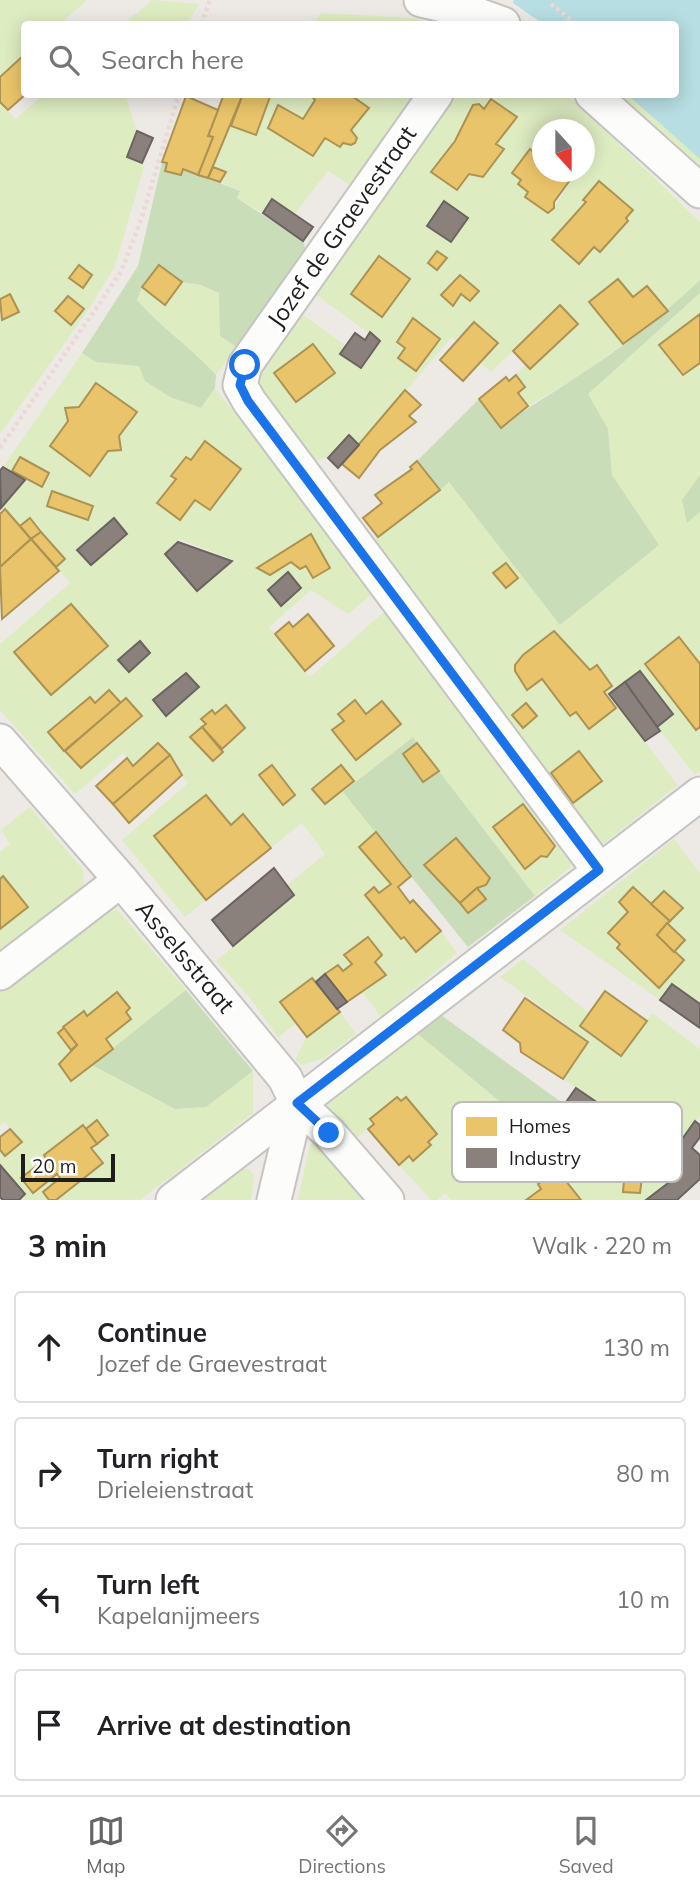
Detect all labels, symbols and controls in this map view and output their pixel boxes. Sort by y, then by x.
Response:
search box [21,21,679,98]
icon: search [45,41,83,79]
text: Search here [101,43,244,76]
north arrow [532,119,595,182]
street label: Jozef de Graevestraat [260,120,422,333]
route start [229,349,260,380]
street label: Asselsstraat [130,894,242,1019]
legend [452,1102,682,1182]
text: Homes [509,1114,571,1138]
route end [313,1117,344,1148]
text: Industry [509,1146,581,1170]
scale bar [21,1151,116,1183]
text: 20 m [32,1154,76,1178]
text: 3 min [28,1227,107,1265]
text: Walk · 220 m [532,1231,672,1260]
text: Continue [97,1316,207,1349]
icon: ahead [30,1328,68,1366]
text: 130 m [602,1333,670,1362]
text: Jozef de Graevestraat [97,1349,327,1378]
text: Turn right [97,1442,218,1475]
icon: right [30,1454,68,1492]
text: 80 m [616,1459,670,1488]
text: Drieleienstraat [97,1475,253,1504]
text: Turn left [97,1568,199,1601]
icon: left [30,1580,68,1618]
text: 10 m [616,1585,670,1614]
text: Kapelanijmeers [97,1601,260,1630]
icon: arrive [30,1706,68,1744]
text: Arrive at destination [97,1709,352,1742]
tab: Map [86,1812,125,1878]
tab: Directions [298,1812,386,1878]
tab: Saved [559,1812,614,1878]

